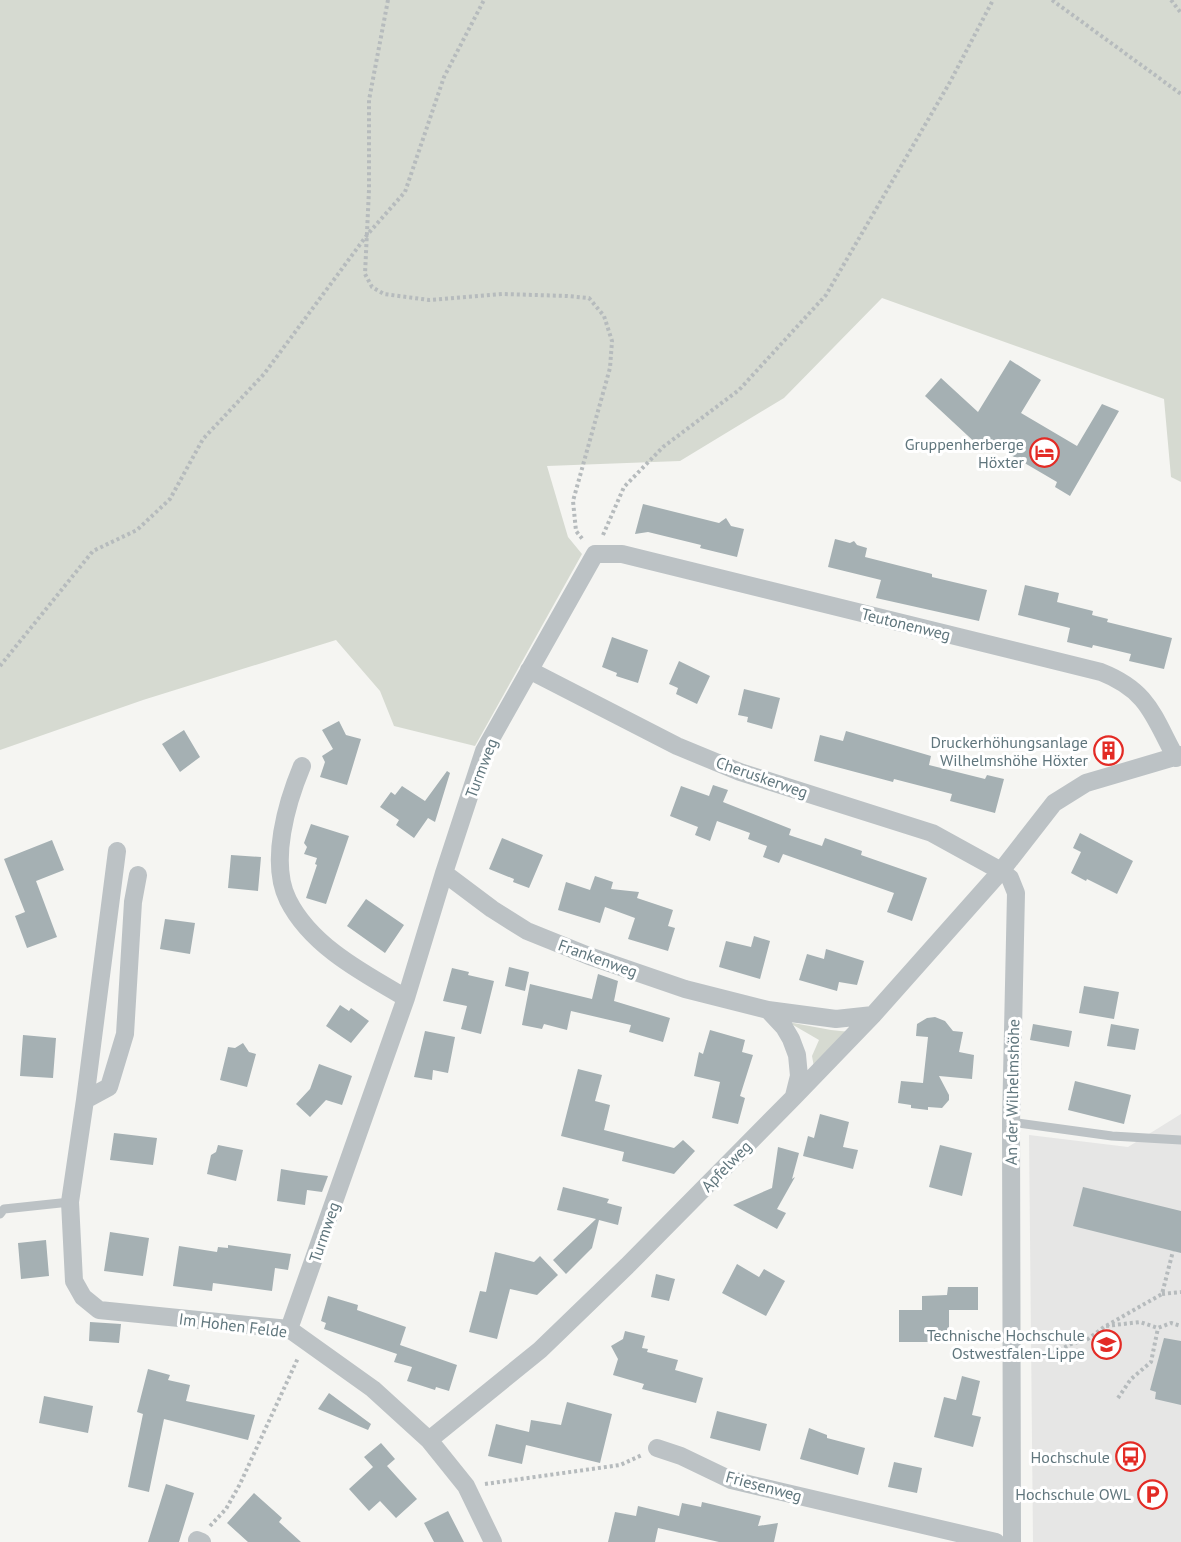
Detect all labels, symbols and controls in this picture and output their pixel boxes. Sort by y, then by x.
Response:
place label: Gruppenherberge Höxter [905,434,1025,472]
hotel icon: Gruppenherberge Höxter [1029,437,1061,469]
street label: Teutonenweg [859,603,953,645]
place label: Druckerhöhungsanlage Wilhelmshöhe Höxter [930,732,1089,770]
street label: Turmweg [460,735,502,801]
building icon: Druckerhöhungsanlage Wilhelmshöhe Höxter [1093,735,1125,767]
street label: Cheruskerweg [713,752,811,802]
street label: Frankenweg [556,934,640,982]
street label: An der Wilhelmshöhe [1001,1019,1023,1165]
street label: Apfelweg [697,1136,755,1196]
street label: Turmweg [304,1199,344,1265]
street label: Im Hohen Felde [178,1308,288,1342]
place label: Technische Hochschule Ostwestfalen-Lippe [927,1325,1085,1363]
school or university icon: Technische Hochschule Ostwestfalen-Lippe [1090,1328,1122,1360]
bus stop icon: Hochschule [1115,1441,1147,1473]
place label: Hochschule [1031,1447,1110,1467]
street label: Friesenweg [724,1466,804,1506]
parking icon: Hochschule OWL [1136,1478,1168,1510]
place label: Hochschule OWL [1015,1484,1131,1504]

